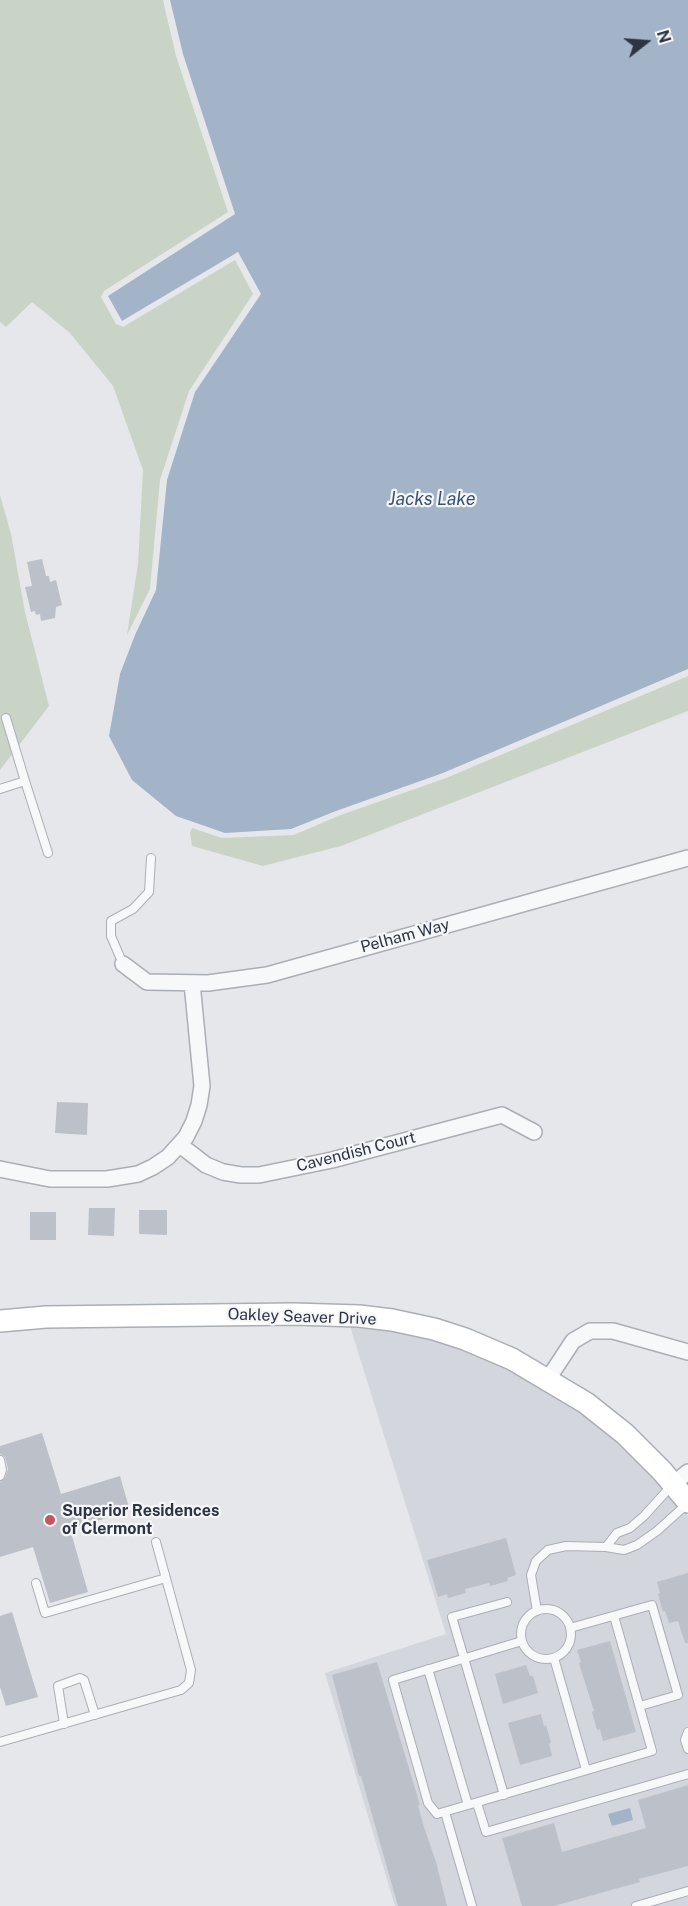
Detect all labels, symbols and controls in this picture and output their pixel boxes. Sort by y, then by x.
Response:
north arrow [616,12,676,72]
text: N [653,28,675,45]
water label: Jacks Lake [389,488,475,510]
street label: Pelham Way [358,915,452,957]
street label: Cavendish Court [294,1128,418,1176]
street label: Oakley Seaver Drive [227,1305,377,1329]
place label: Superior Residences of Clermont [62,1501,219,1539]
marker: Superior Residences of Clermont [43,1513,57,1527]

